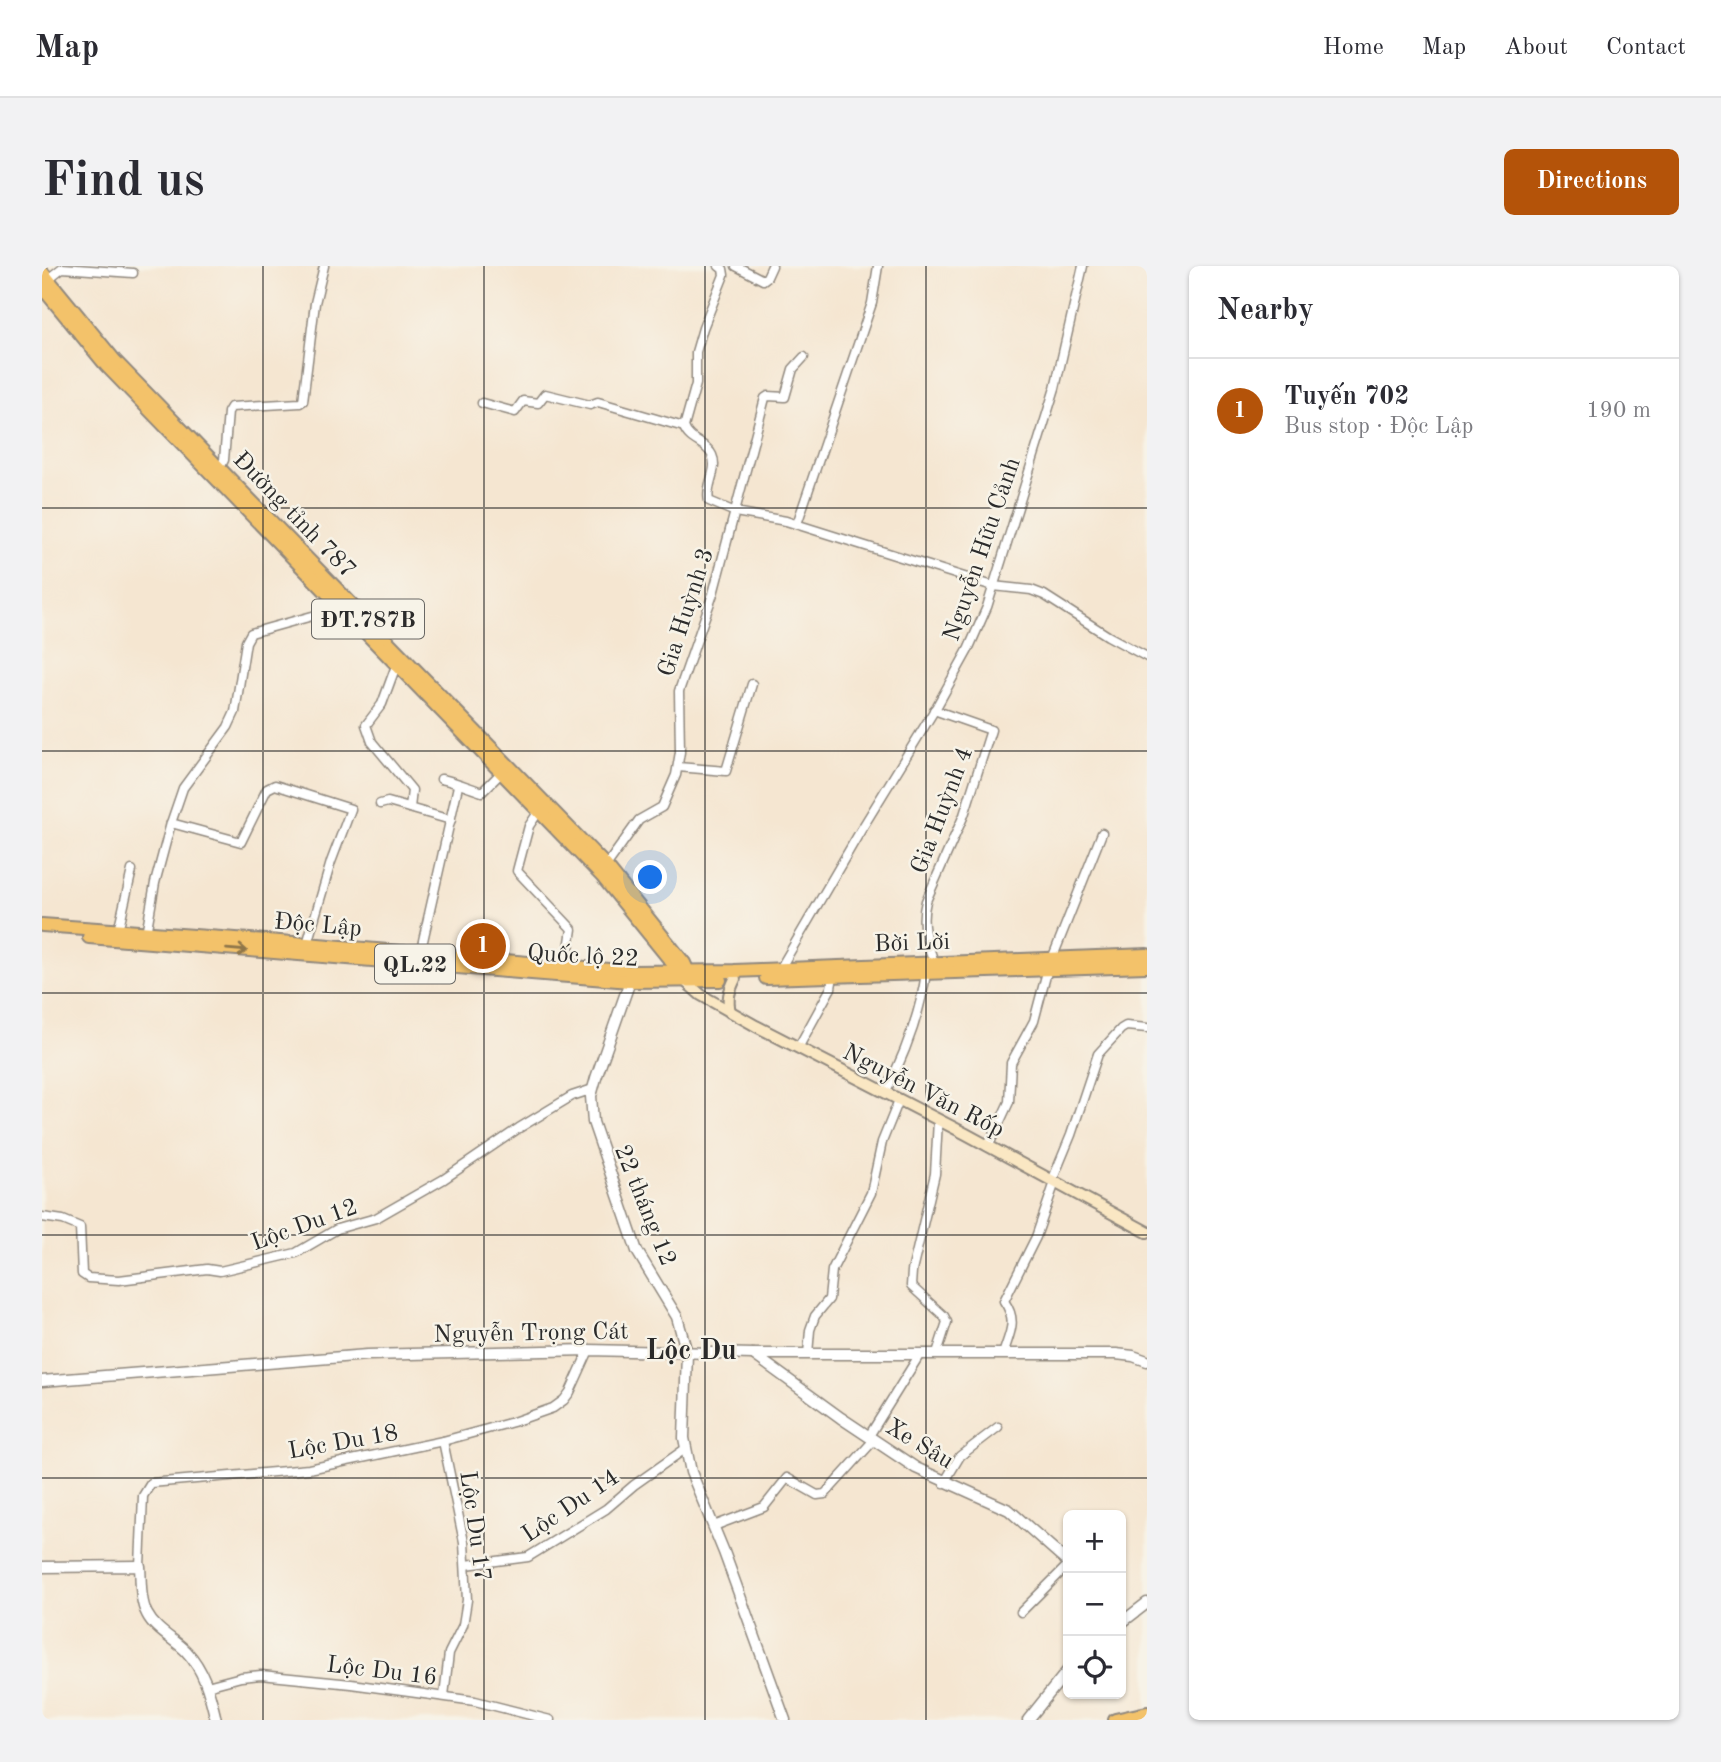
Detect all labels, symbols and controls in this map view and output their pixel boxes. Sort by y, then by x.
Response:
text: Map [35,32,99,65]
text: Home [1323,36,1384,60]
text: Map [1422,36,1466,60]
text: About [1504,36,1568,60]
text: Contact [1606,36,1686,60]
button: Directions [1504,149,1679,215]
text: Find us [42,158,205,207]
text: Nearby [1217,296,1314,326]
text: Tuyến 702 [1284,384,1409,410]
text: 1 [1233,399,1247,422]
text: 190 m [1586,399,1651,422]
text: Bus stop · Độc Lập [1284,415,1473,438]
street label: Đường tỉnh 787 [228,448,360,583]
street label: Nguyễn Hữu Cảnh [938,454,1026,645]
street label: Gia Huỳnh 3 [655,545,719,680]
road number: ĐT.787B [312,600,424,638]
street label: Gia Huỳnh 4 [908,744,978,877]
your location [633,860,667,894]
street label: Độc Lập [273,910,363,942]
pin: 1 [460,920,506,972]
street label: Bời Lời [874,931,951,957]
street label: Quốc lộ 22 [527,941,639,972]
one-way arrow [226,944,248,957]
road number: QL.22 [375,944,455,984]
street label: Nguyễn Văn Rốp [839,1039,1009,1143]
street label: 22 tháng 12 [609,1142,679,1270]
street label: Lộc Du 12 [248,1196,361,1256]
street label: Nguyễn Trọng Cát [433,1318,629,1348]
district label: Lộc Du [645,1338,737,1366]
street label: Xe Sâu [881,1415,957,1474]
street label: Lộc Du 18 [286,1421,400,1464]
street label: Lộc Du 14 [518,1466,624,1548]
street label: Lộc Du 17 [454,1470,494,1583]
map controls [1063,1510,1126,1699]
button: + [1063,1510,1126,1573]
button: − [1063,1573,1126,1636]
button: locate [1063,1636,1126,1699]
street label: Lộc Du 16 [325,1653,438,1691]

